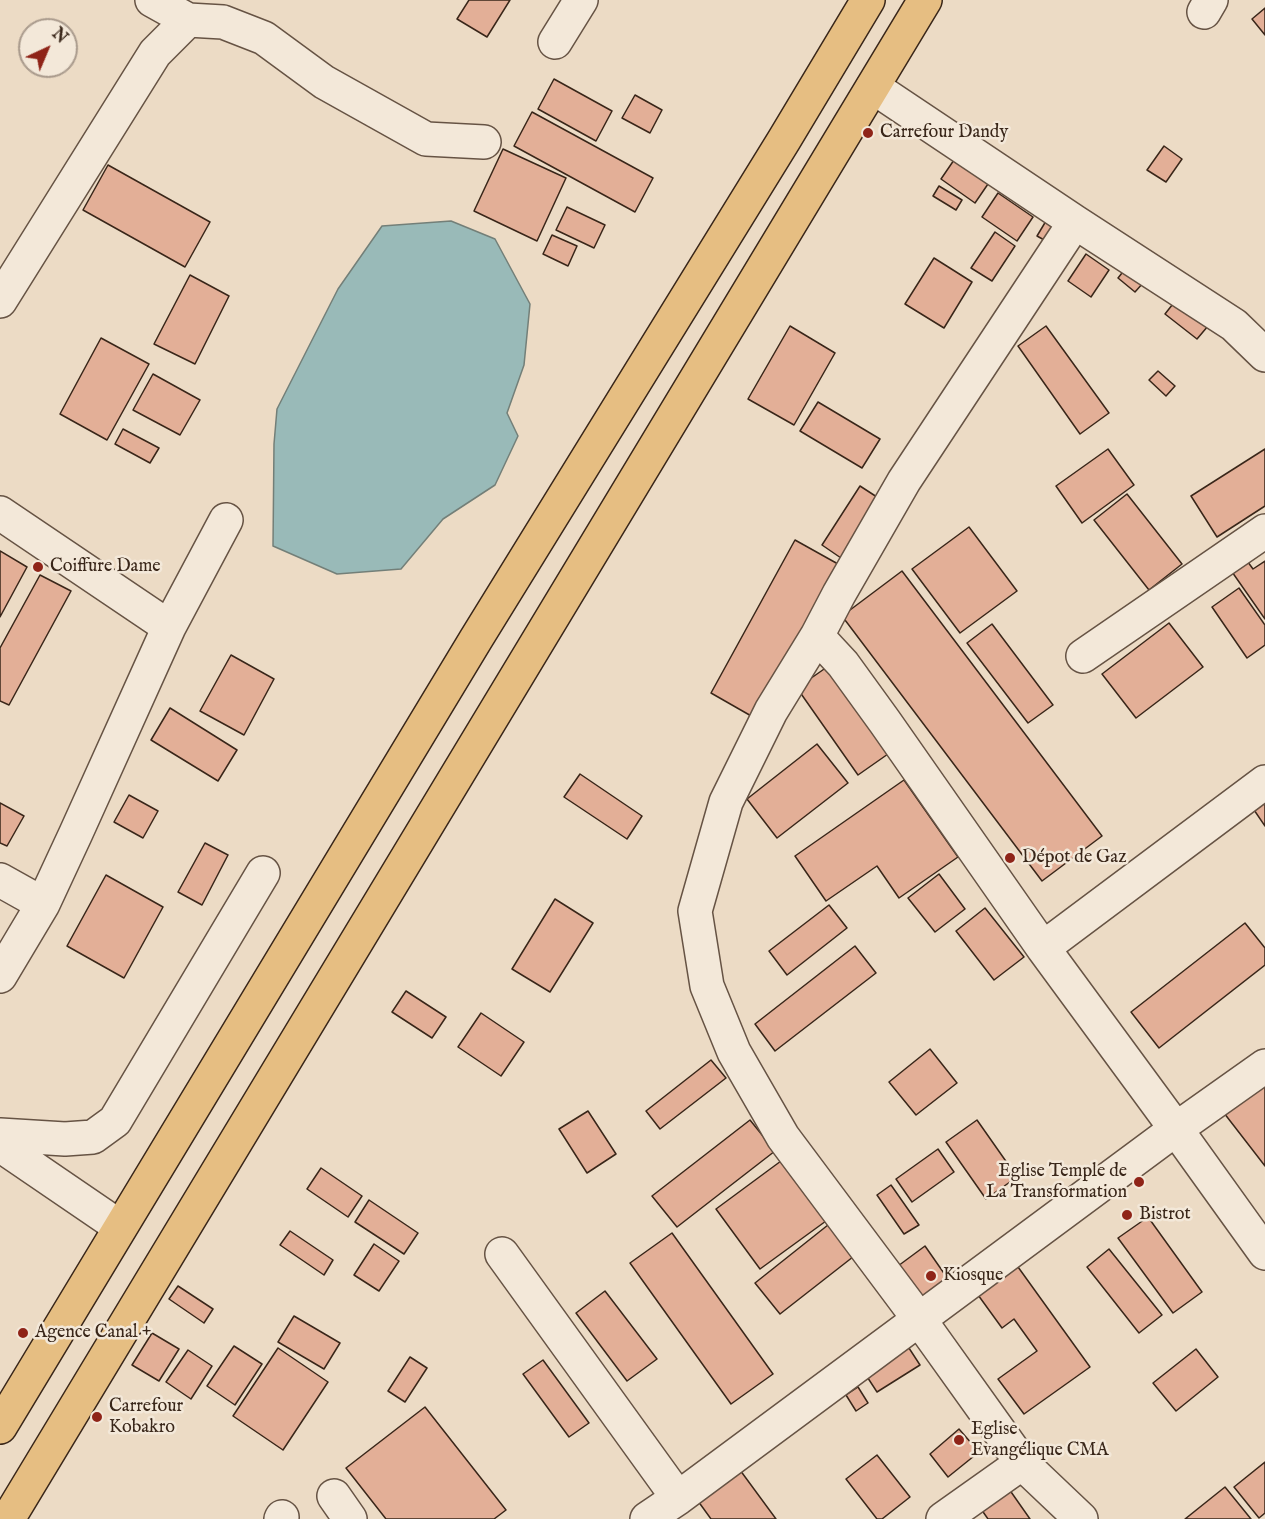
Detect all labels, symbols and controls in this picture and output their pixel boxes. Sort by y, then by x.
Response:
north arrow [18,18,78,78]
text: N [47,24,71,48]
place label: Carrefour Dandy [880,122,1008,144]
marker: Carrefour Dandy [861,126,875,140]
place label: Coiffure Dame [50,556,160,578]
marker: Coiffure Dame [31,560,45,574]
place label: Dépot de Gaz [1022,847,1126,869]
marker: Dépot de Gaz [1003,851,1017,865]
place label: Eglise Temple de La Transformation [986,1161,1127,1204]
marker: Eglise Temple de La Transformation [1132,1175,1146,1189]
place label: Bistrot [1139,1204,1191,1226]
marker: Bistrot [1120,1208,1134,1222]
place label: Kiosque [943,1265,1003,1287]
marker: Kiosque [924,1269,938,1283]
place label: Agence Canal + [35,1322,152,1344]
marker: Agence Canal + [16,1326,30,1340]
place label: Carrefour Kobakro [109,1396,183,1438]
marker: Carrefour Kobakro [90,1410,104,1424]
place label: Eglise Evangélique CMA [971,1419,1109,1462]
marker: Eglise Evangélique CMA [952,1433,966,1447]

